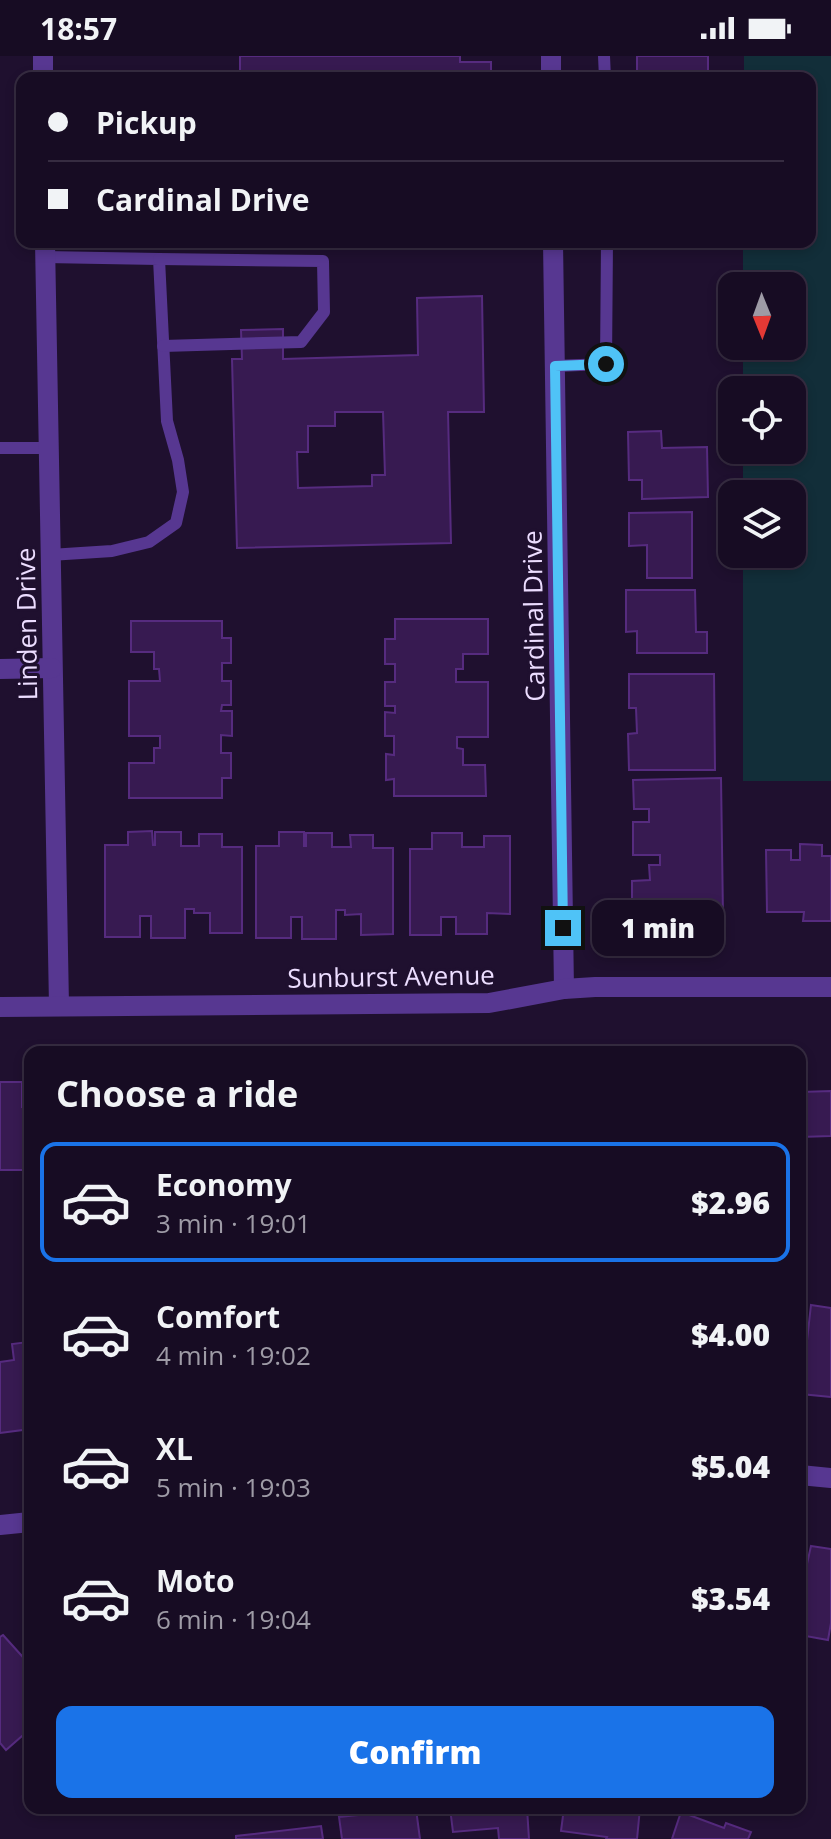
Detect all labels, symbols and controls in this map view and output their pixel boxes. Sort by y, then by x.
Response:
text: 18:57 [40,8,117,49]
text: Pickup [96,102,197,143]
text: Cardinal Drive [96,179,310,220]
north arrow [718,272,806,360]
map controls [718,272,806,568]
route start [588,346,624,382]
button: locate [718,376,806,464]
button: layers [718,480,806,568]
street label: Cardinal Drive [514,530,552,702]
street label: Linden Drive [7,547,45,701]
callout: 1 min [591,900,723,956]
route end [545,910,581,946]
text: 1 min [621,910,695,946]
street label: Sunburst Avenue [287,956,495,996]
text: Choose a ride [56,1069,298,1118]
text: Economy [156,1164,292,1205]
icon: car [60,1166,132,1238]
text: $2.96 [691,1182,770,1223]
text: 3 min · 19:01 [156,1205,311,1241]
text: Comfort [156,1296,280,1337]
icon: car [60,1298,132,1370]
text: $4.00 [691,1314,770,1355]
text: 4 min · 19:02 [156,1337,311,1373]
text: XL [156,1428,193,1469]
icon: car [60,1430,132,1502]
text: $5.04 [691,1446,770,1487]
text: 5 min · 19:03 [156,1469,311,1505]
text: Moto [156,1560,234,1601]
icon: car [60,1562,132,1634]
text: $3.54 [691,1578,770,1619]
text: 6 min · 19:04 [156,1601,311,1637]
button: Confirm [56,1706,774,1798]

